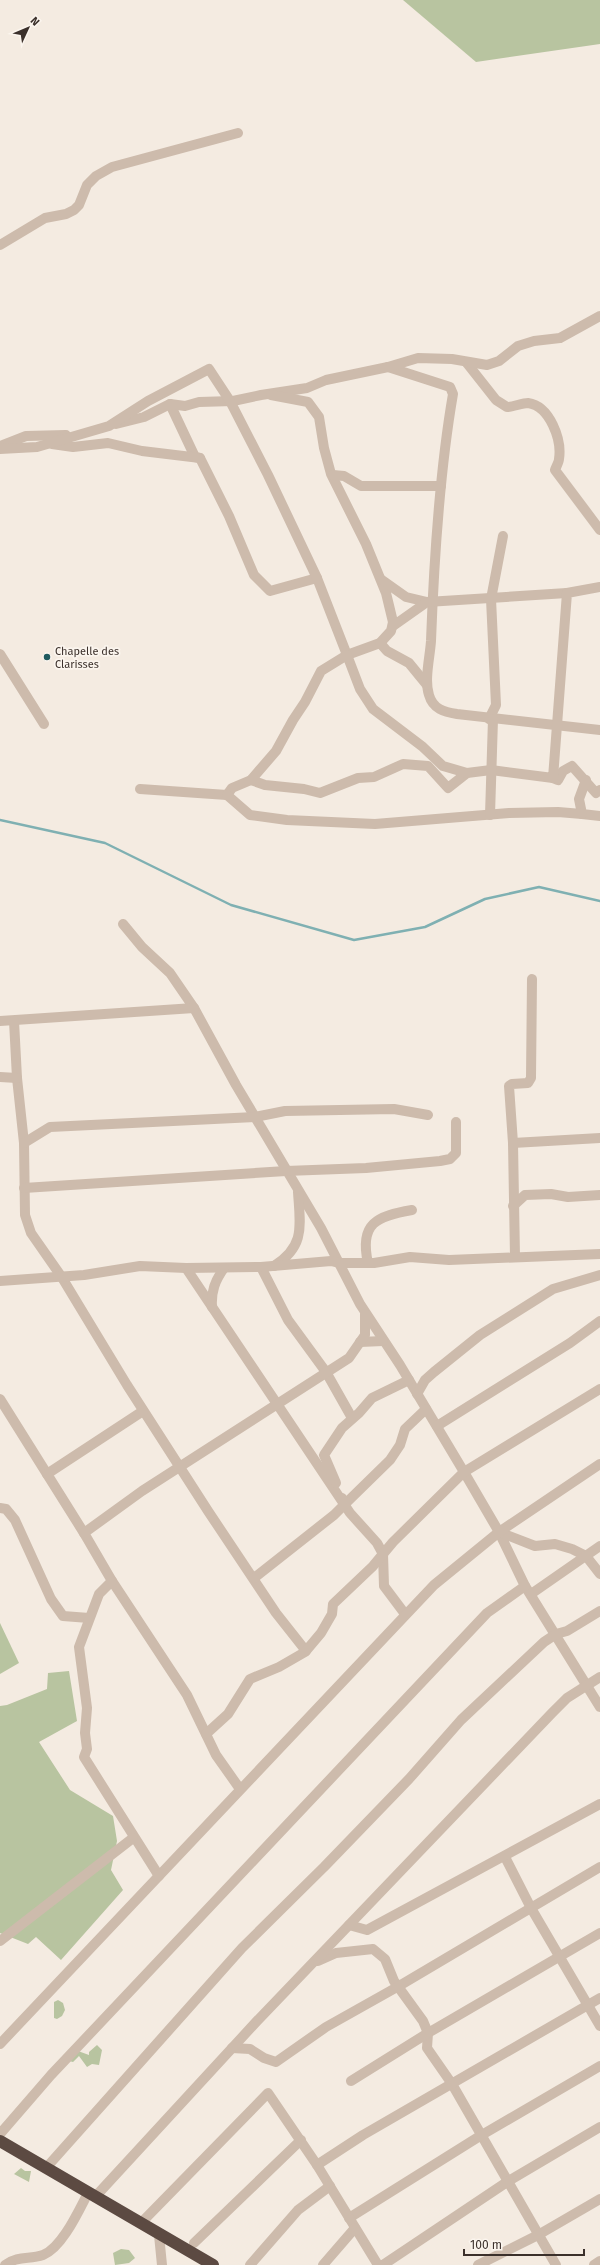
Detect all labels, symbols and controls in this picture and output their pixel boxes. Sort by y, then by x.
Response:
north arrow [8,8,48,48]
text: N [28,14,42,29]
place label: Chapelle des Clarisses [55,645,119,671]
marker: Chapelle des Clarisses [42,652,52,662]
scale bar [464,2231,584,2257]
text: 100 m [470,2238,502,2252]

